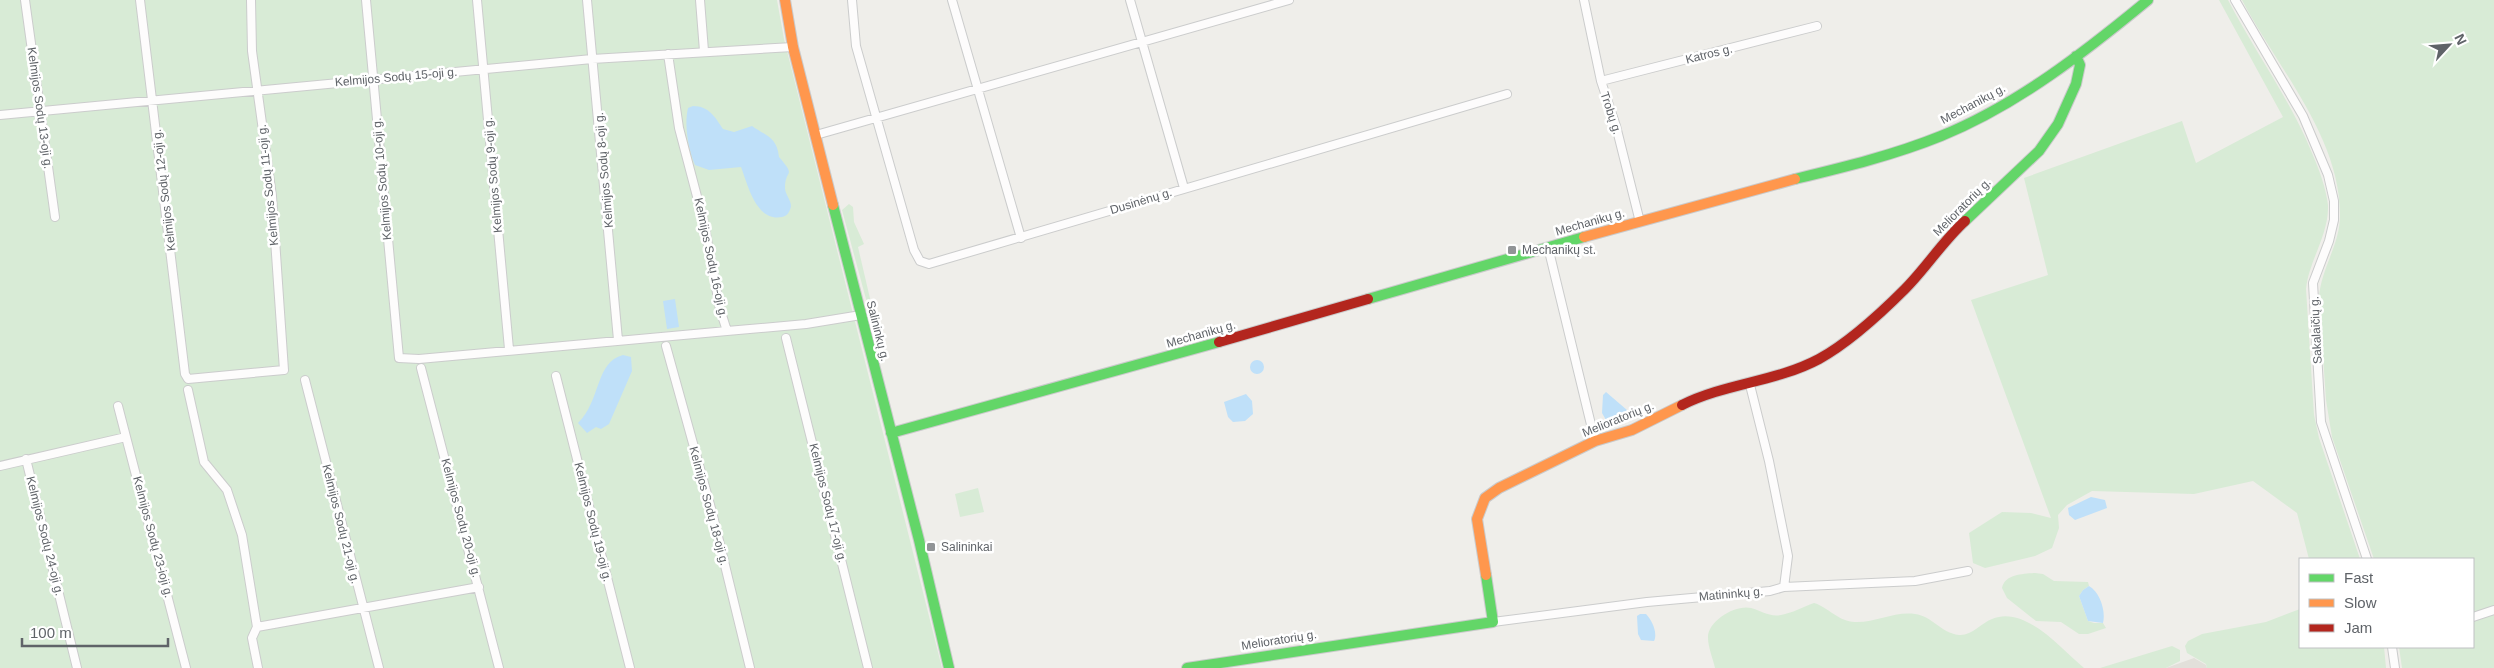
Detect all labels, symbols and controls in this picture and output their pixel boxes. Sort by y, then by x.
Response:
north arrow [2424,20,2474,70]
text: N [2451,31,2470,47]
street label: Katros g. [1684,41,1734,67]
street label: Kelmijos Sodų 13-oji g. [25,46,55,170]
street label: Kelmijos Sodų 15-oji g. [334,65,458,89]
street label: Mechanikų g. [1938,81,2008,127]
street label: Trobų g. [1598,90,1624,136]
street label: Kelmijos Sodų 8-oji g. [592,112,616,228]
street label: Kelmijos Sodų 10-oji g. [370,117,394,241]
street label: Kelmijos Sodų 9-oji g. [481,117,505,233]
street label: Kelmijos Sodų 11-oji g. [255,124,281,246]
street label: Kelmijos Sodų 12-oji g. [150,128,178,252]
street label: Melioratorių g. [1930,175,1994,239]
street label: Dusinėnų g. [1108,185,1174,217]
street label: Kelmijos Sodų 16-oji g. [691,197,731,319]
street label: Mechanikų g. [1554,205,1626,239]
place label: Mechanikų st. [1522,243,1596,257]
marker: Mechanikų st. [1506,244,1518,256]
street label: Sakalaičių g. [2307,296,2325,364]
street label: Salininkų g. [864,299,892,363]
street label: Mechanikų g. [1165,317,1237,351]
street label: Melioratorių g. [1580,398,1656,440]
street label: Kelmijos Sodų 17-oji g. [806,442,850,564]
street label: Kelmijos Sodų 18-oji g. [686,445,732,567]
street label: Kelmijos Sodų 20-oji g. [438,457,484,579]
street label: Kelmijos Sodų 19-oji g. [571,461,615,583]
street label: Kelmijos Sodų 21-oji g. [319,463,363,585]
street label: Kelmijos Sodų 24-oji g. [23,475,67,597]
street label: Kelmijos Sodų 23-ioji g. [130,475,176,599]
place label: Salininkai [941,540,992,554]
marker: Salininkai [925,541,937,553]
legend [2299,558,2474,648]
text: Fast [2344,569,2374,586]
street label: Matininkų g. [1698,584,1764,604]
text: Slow [2344,594,2377,611]
scale bar [22,616,169,648]
text: Jam [2344,619,2372,636]
text: 100 m [30,624,72,641]
street label: Melioratorių g. [1240,627,1318,653]

